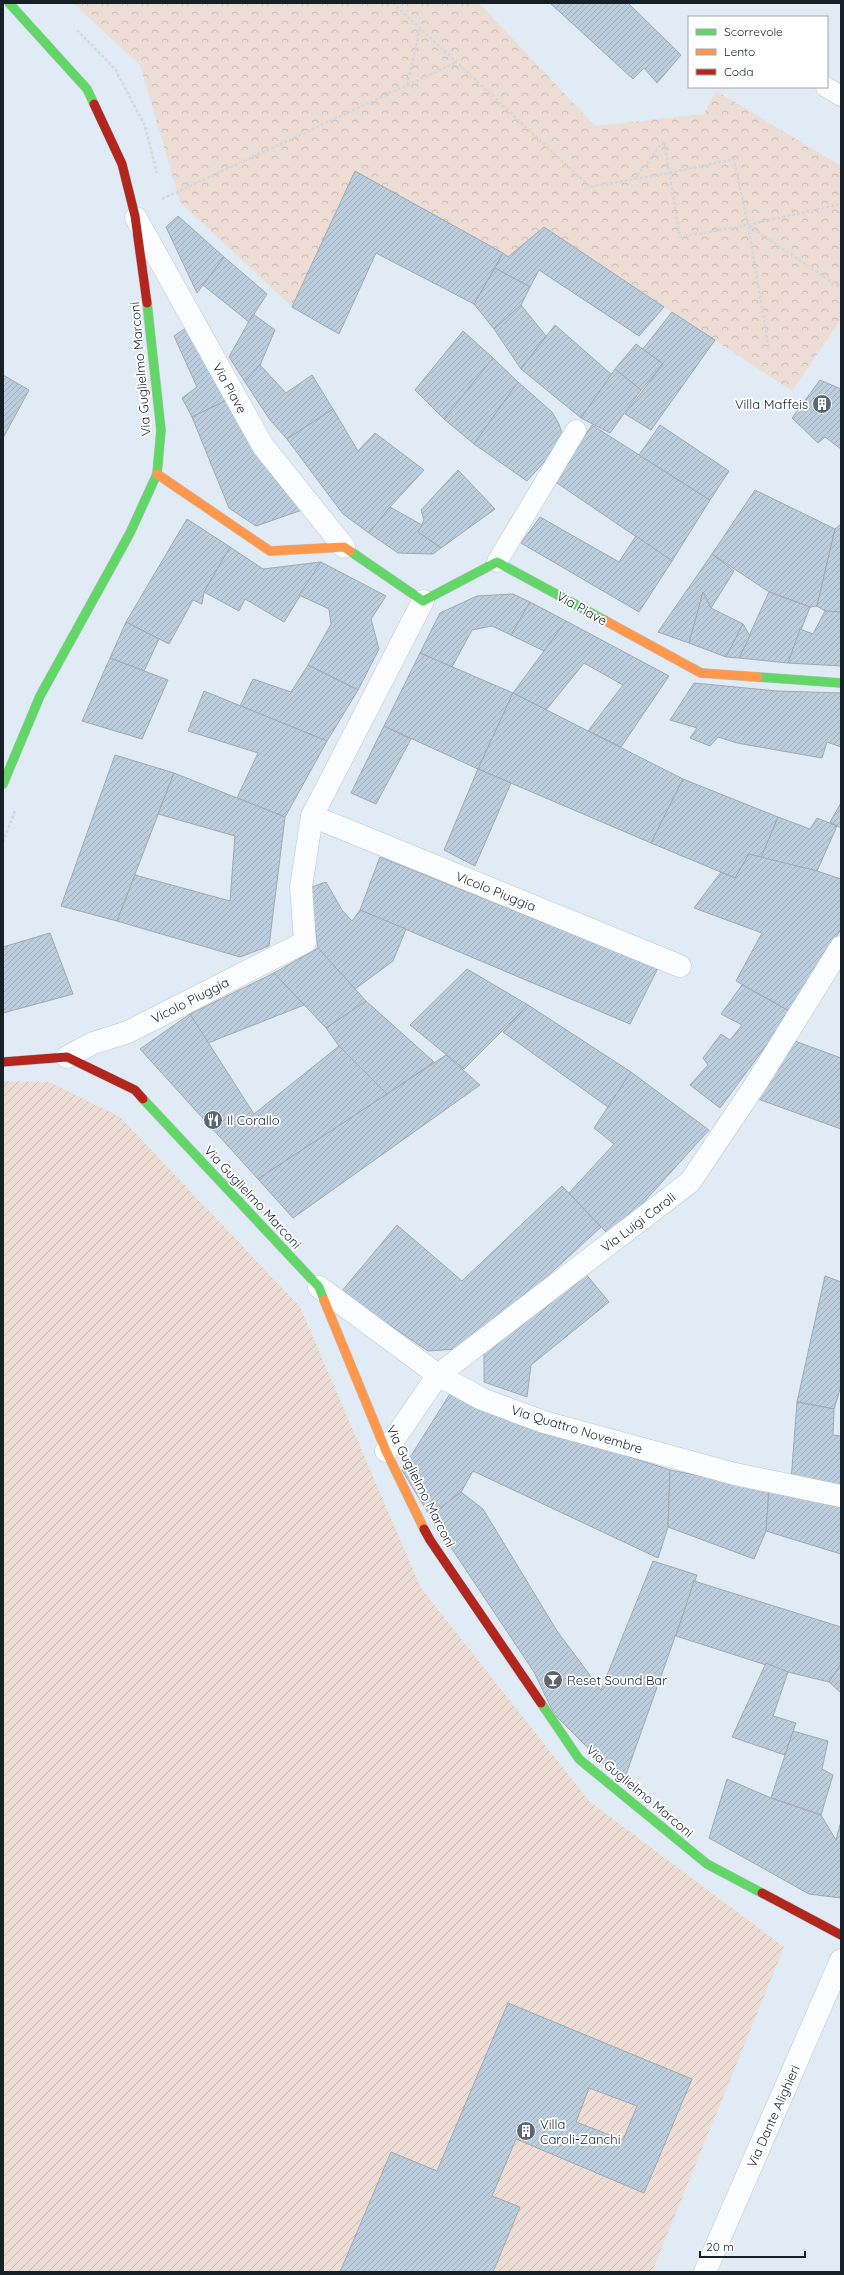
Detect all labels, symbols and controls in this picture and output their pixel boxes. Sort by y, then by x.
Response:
legend [688,16,828,88]
text: Scorrevole [724,24,783,39]
text: Lento [724,44,755,59]
text: Coda [724,64,754,79]
street label: Via Guglielmo Marconi [126,301,154,437]
street label: Via Piave [210,360,250,416]
building icon: Villa Maffeis [811,393,833,415]
place label: Villa Maffeis [735,396,808,412]
street label: Via Piave [554,588,610,628]
street label: Vicolo Piuggia [454,868,538,914]
street label: Vicolo Piuggia [149,974,231,1026]
restaurant icon: Il Corallo [202,1109,224,1131]
place label: Il Corallo [227,1112,280,1128]
street label: Via Guglielmo Marconi [201,1142,305,1252]
street label: Via Luigi Caroli [598,1189,678,1255]
street label: Via Quattro Novembre [509,1401,645,1457]
street label: Via Guglielmo Marconi [383,1422,459,1550]
bar icon: Reset Sound Bar [542,1669,564,1691]
place label: Reset Sound Bar [567,1672,667,1688]
street label: Via Guglielmo Marconi [583,1742,697,1840]
street label: Via Dante Alighieri [743,2062,803,2170]
place label: Villa Caroli-Zanchi [540,2116,620,2147]
building icon: Villa Caroli-Zanchi [515,2120,537,2142]
scale bar [700,2233,805,2259]
text: 20 m [706,2239,734,2254]

